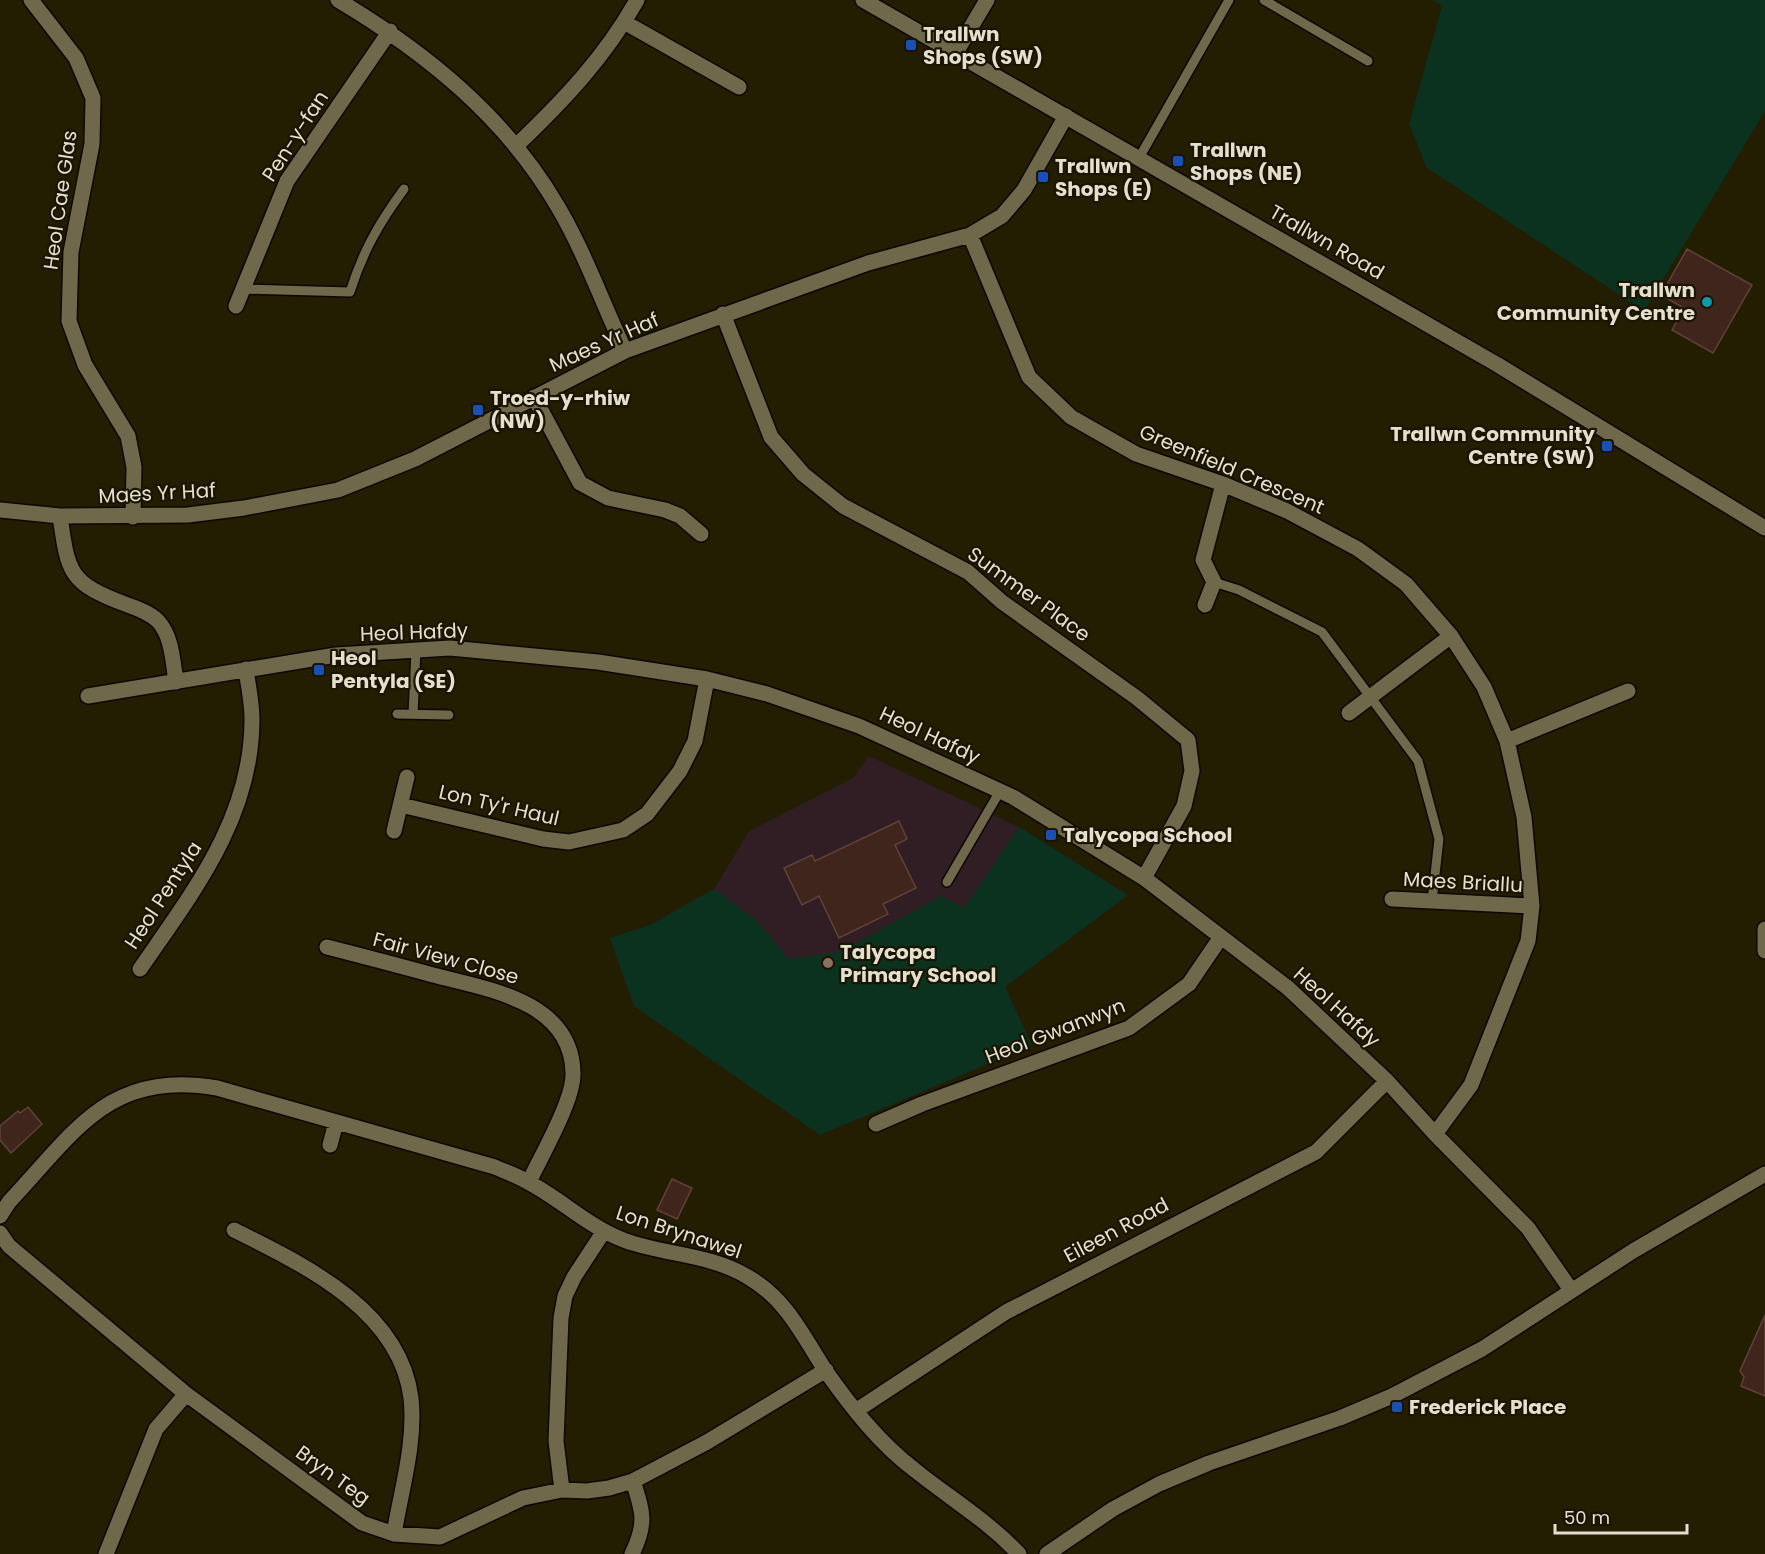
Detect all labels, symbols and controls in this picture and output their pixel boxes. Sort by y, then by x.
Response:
place label: Trallwn Shops (SW) [923,20,1043,71]
marker: Trallwn Shops (SW) [904,38,918,52]
street label: Pen-y-fan [255,85,335,187]
street label: Heol Cae Glas [36,129,84,271]
place label: Trallwn Shops (NE) [1190,136,1302,187]
place label: Trallwn Shops (E) [1055,152,1152,203]
marker: Trallwn Shops (NE) [1171,154,1185,168]
marker: Trallwn Shops (E) [1036,170,1050,184]
street label: Trallwn Road [1264,198,1390,286]
place label: Trallwn Community Centre [1497,276,1695,327]
marker: Trallwn Community Centre [1700,295,1714,309]
street label: Maes Yr Haf [545,305,663,379]
place label: Troed-y-rhiw (NW) [490,384,631,435]
marker: Troed-y-rhiw (NW) [471,403,485,417]
street label: Greenfield Crescent [1135,417,1329,521]
place label: Trallwn Community Centre (SW) [1390,420,1595,471]
marker: Trallwn Community Centre (SW) [1600,439,1614,453]
street label: Maes Yr Haf [98,476,216,510]
street label: Summer Place [962,540,1096,648]
street label: Heol Hafdy [360,616,468,648]
place label: Heol Pentyla (SE) [331,644,456,695]
marker: Heol Pentyla (SE) [312,663,326,677]
street label: Heol Hafdy [875,699,985,771]
street label: Lon Ty'r Haul [436,778,562,832]
place label: Talycopa School [1063,821,1232,849]
marker: Talycopa School [1044,828,1058,842]
street label: Heol Pentyla [118,836,208,954]
street label: Maes Briallu [1402,865,1524,899]
street label: Fair View Close [370,925,522,991]
place label: Talycopa Primary School [840,938,996,989]
marker: Talycopa Primary School [821,956,835,970]
street label: Heol Hafdy [1287,960,1387,1054]
street label: Heol Gwanwyn [981,991,1129,1071]
street label: Eileen Road [1059,1191,1173,1269]
street label: Lon Brynawel [613,1199,745,1265]
place label: Frederick Place [1409,1393,1566,1421]
marker: Frederick Place [1390,1400,1404,1414]
street label: Bryn Teg [290,1438,376,1512]
scale bar [1555,1497,1687,1535]
text: 50 m [1564,1505,1610,1530]

